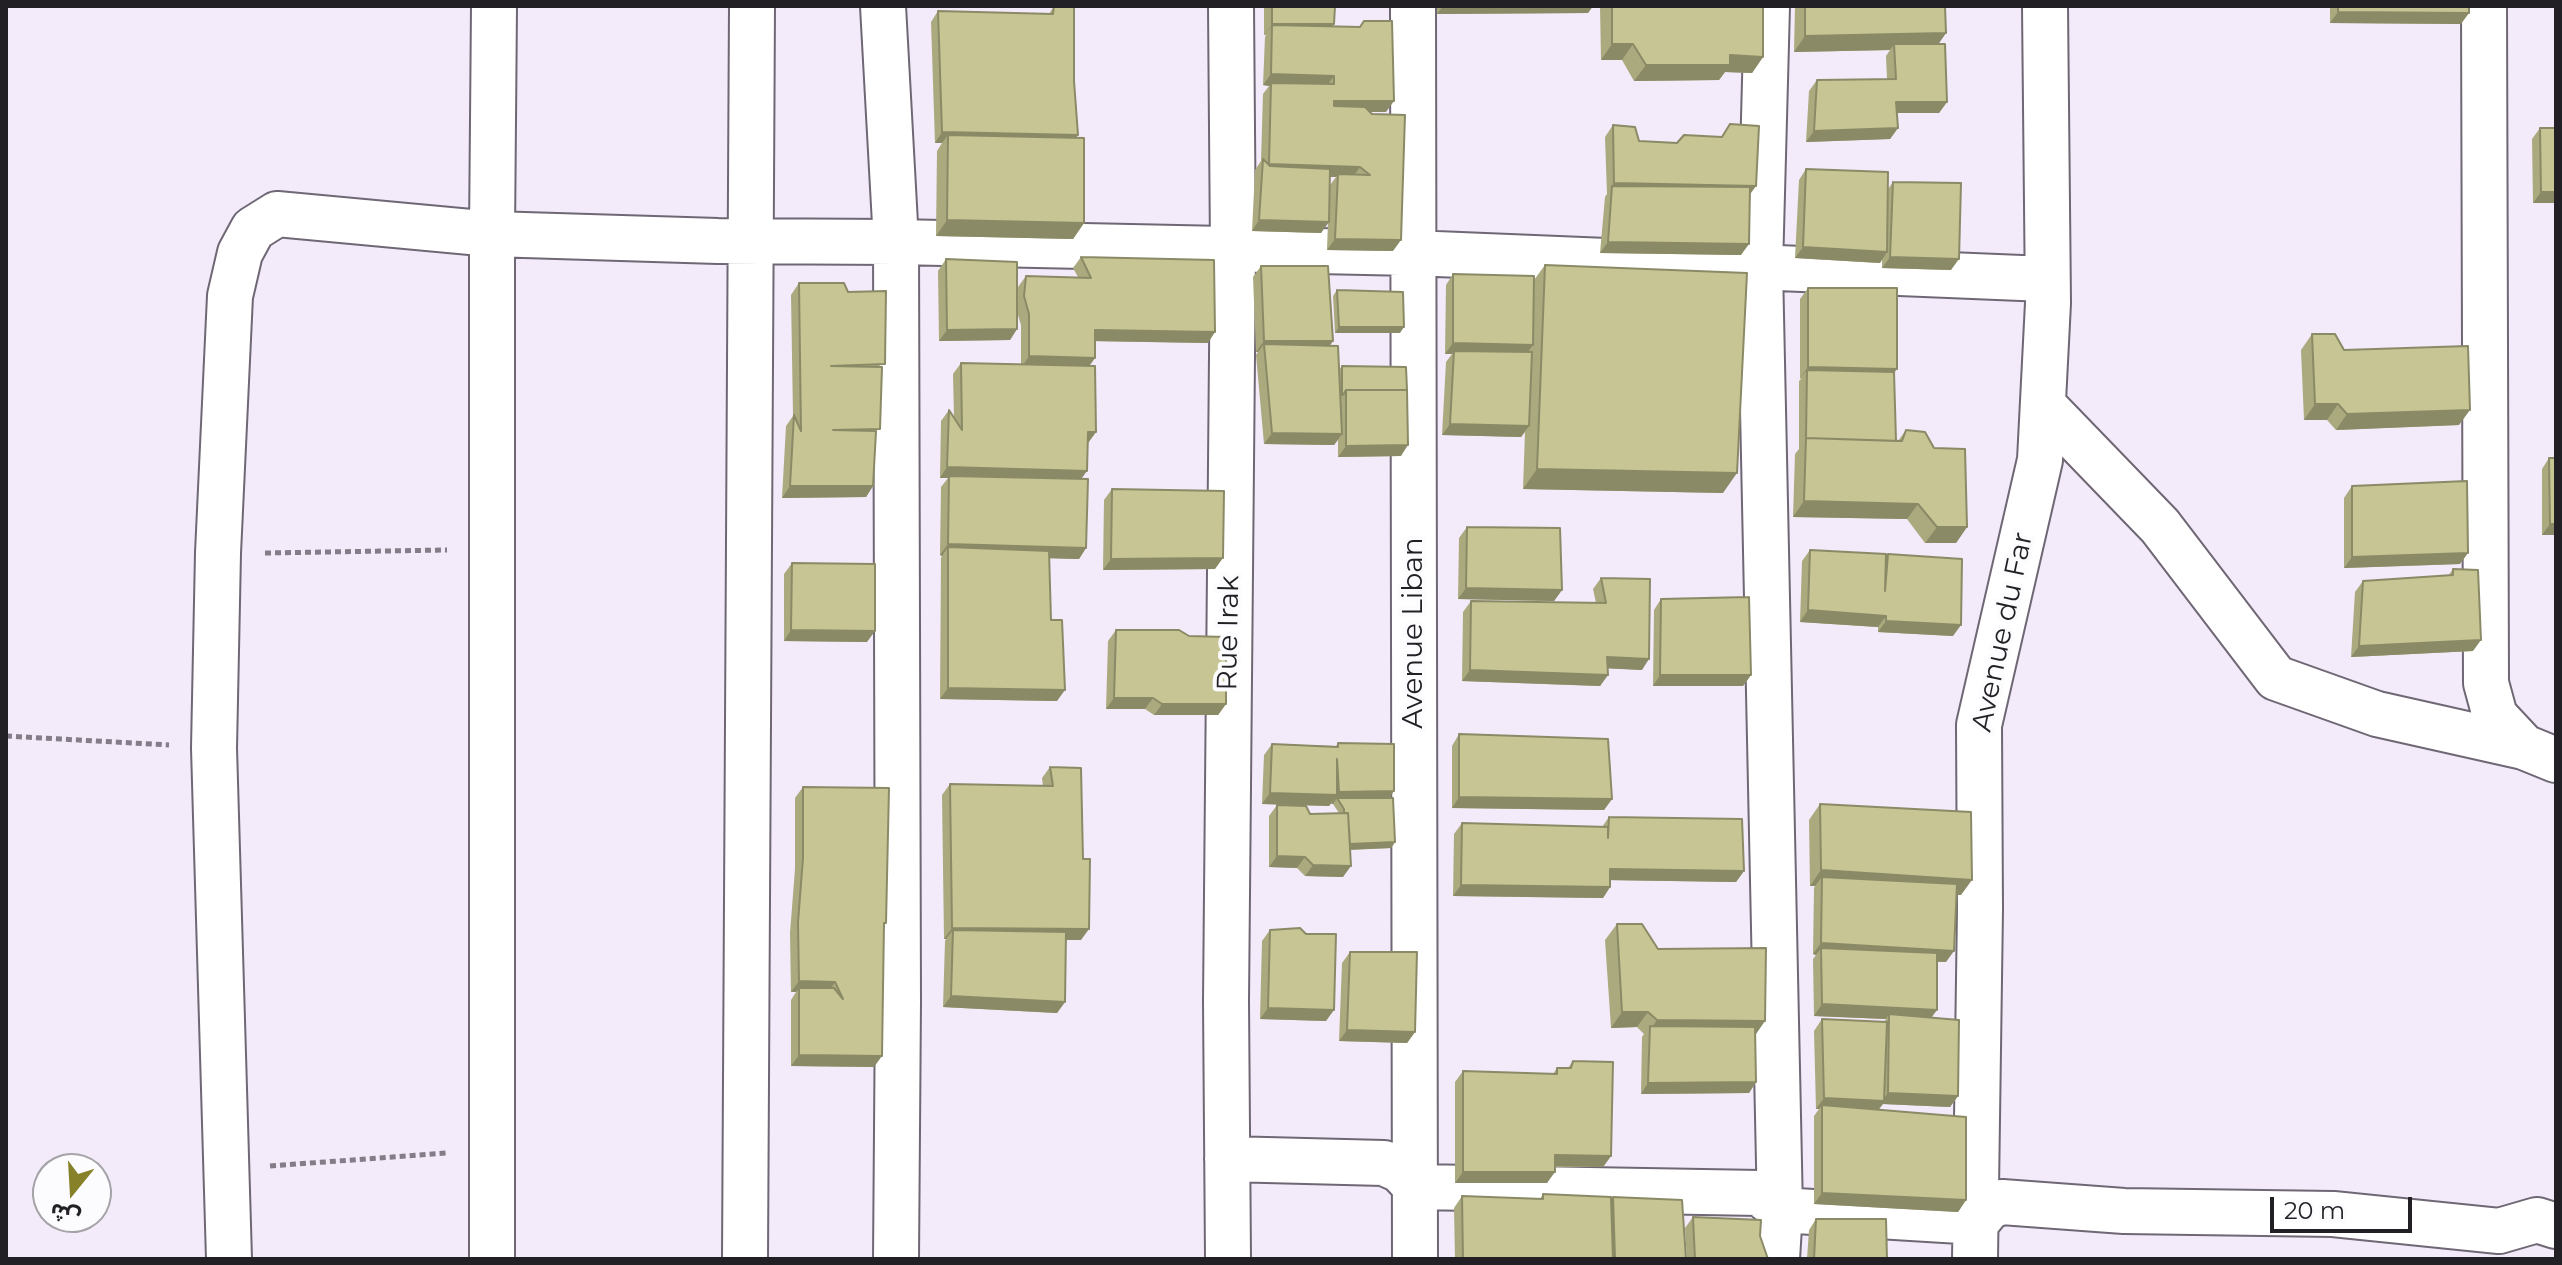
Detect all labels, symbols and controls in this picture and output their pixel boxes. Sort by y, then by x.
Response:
street label: Avenue du Far [1965,529,2041,735]
street label: Avenue Liban [1397,537,1431,729]
street label: Rue Irak [1211,575,1247,691]
north arrow [32,1153,112,1233]
scale bar [2274,1181,2416,1231]
text: 20 m [2284,1196,2345,1225]
text: ش [47,1197,84,1232]

